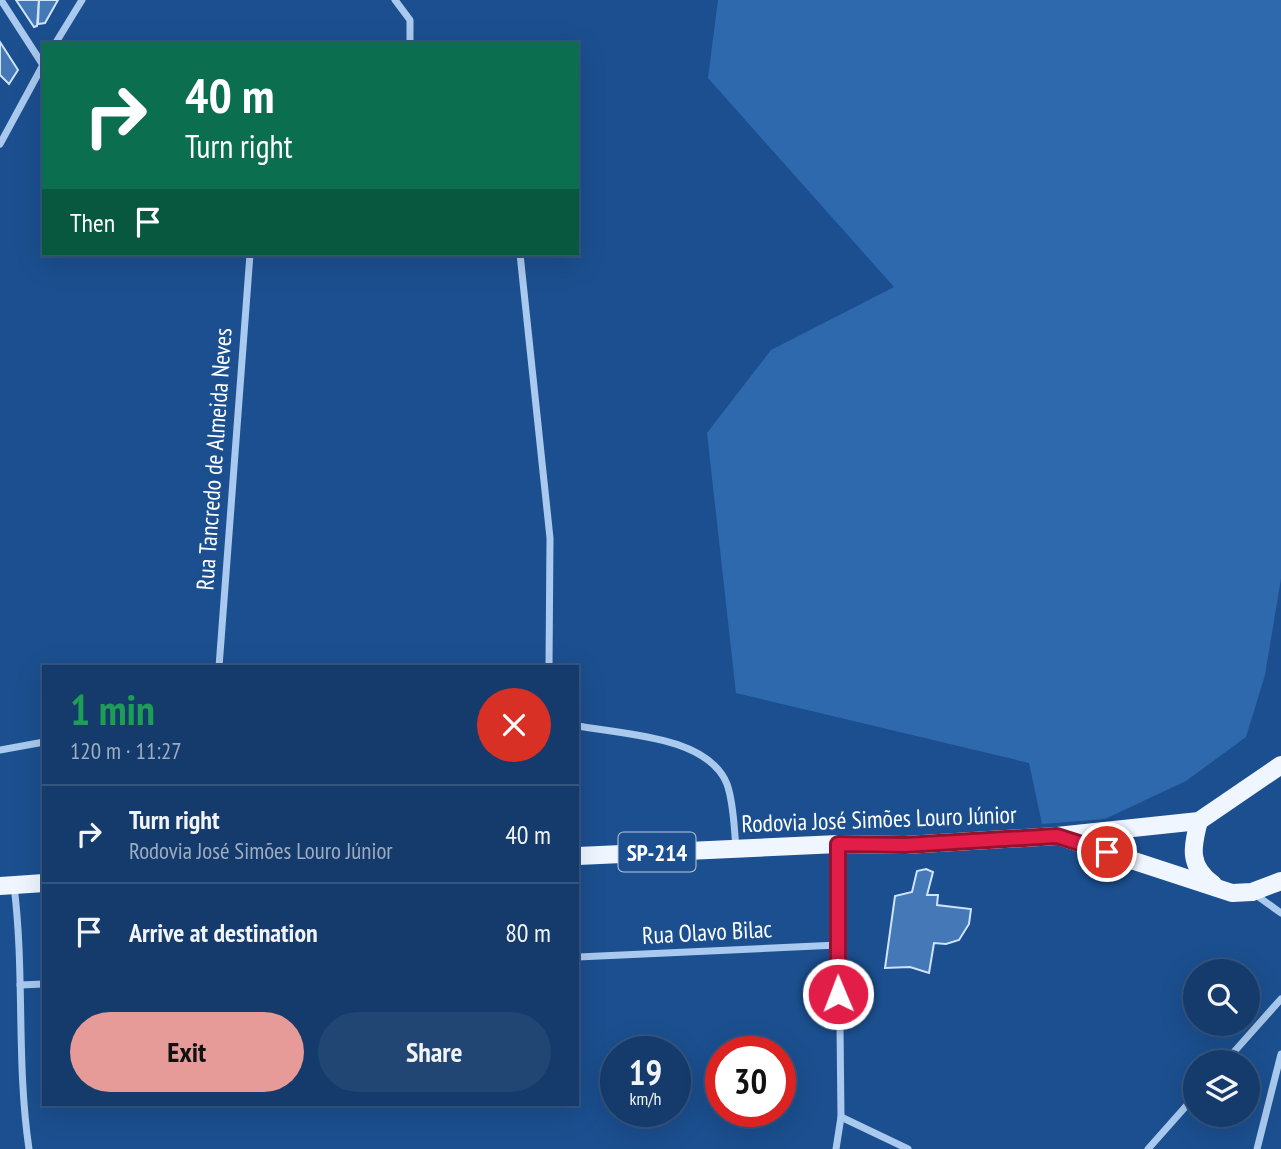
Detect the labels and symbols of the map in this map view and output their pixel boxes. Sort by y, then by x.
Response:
street label: Rua Tancredo de Almeida Neves [189,327,239,591]
street label: Rodovia José Simões Louro Júnior [741,799,1017,839]
pin [1077,822,1137,882]
road number: SP-214 [618,832,696,872]
street label: Rua Olavo Bilac [641,913,773,951]
position arrow [801,957,875,1031]
speed limit sign: 30 [705,1036,796,1127]

